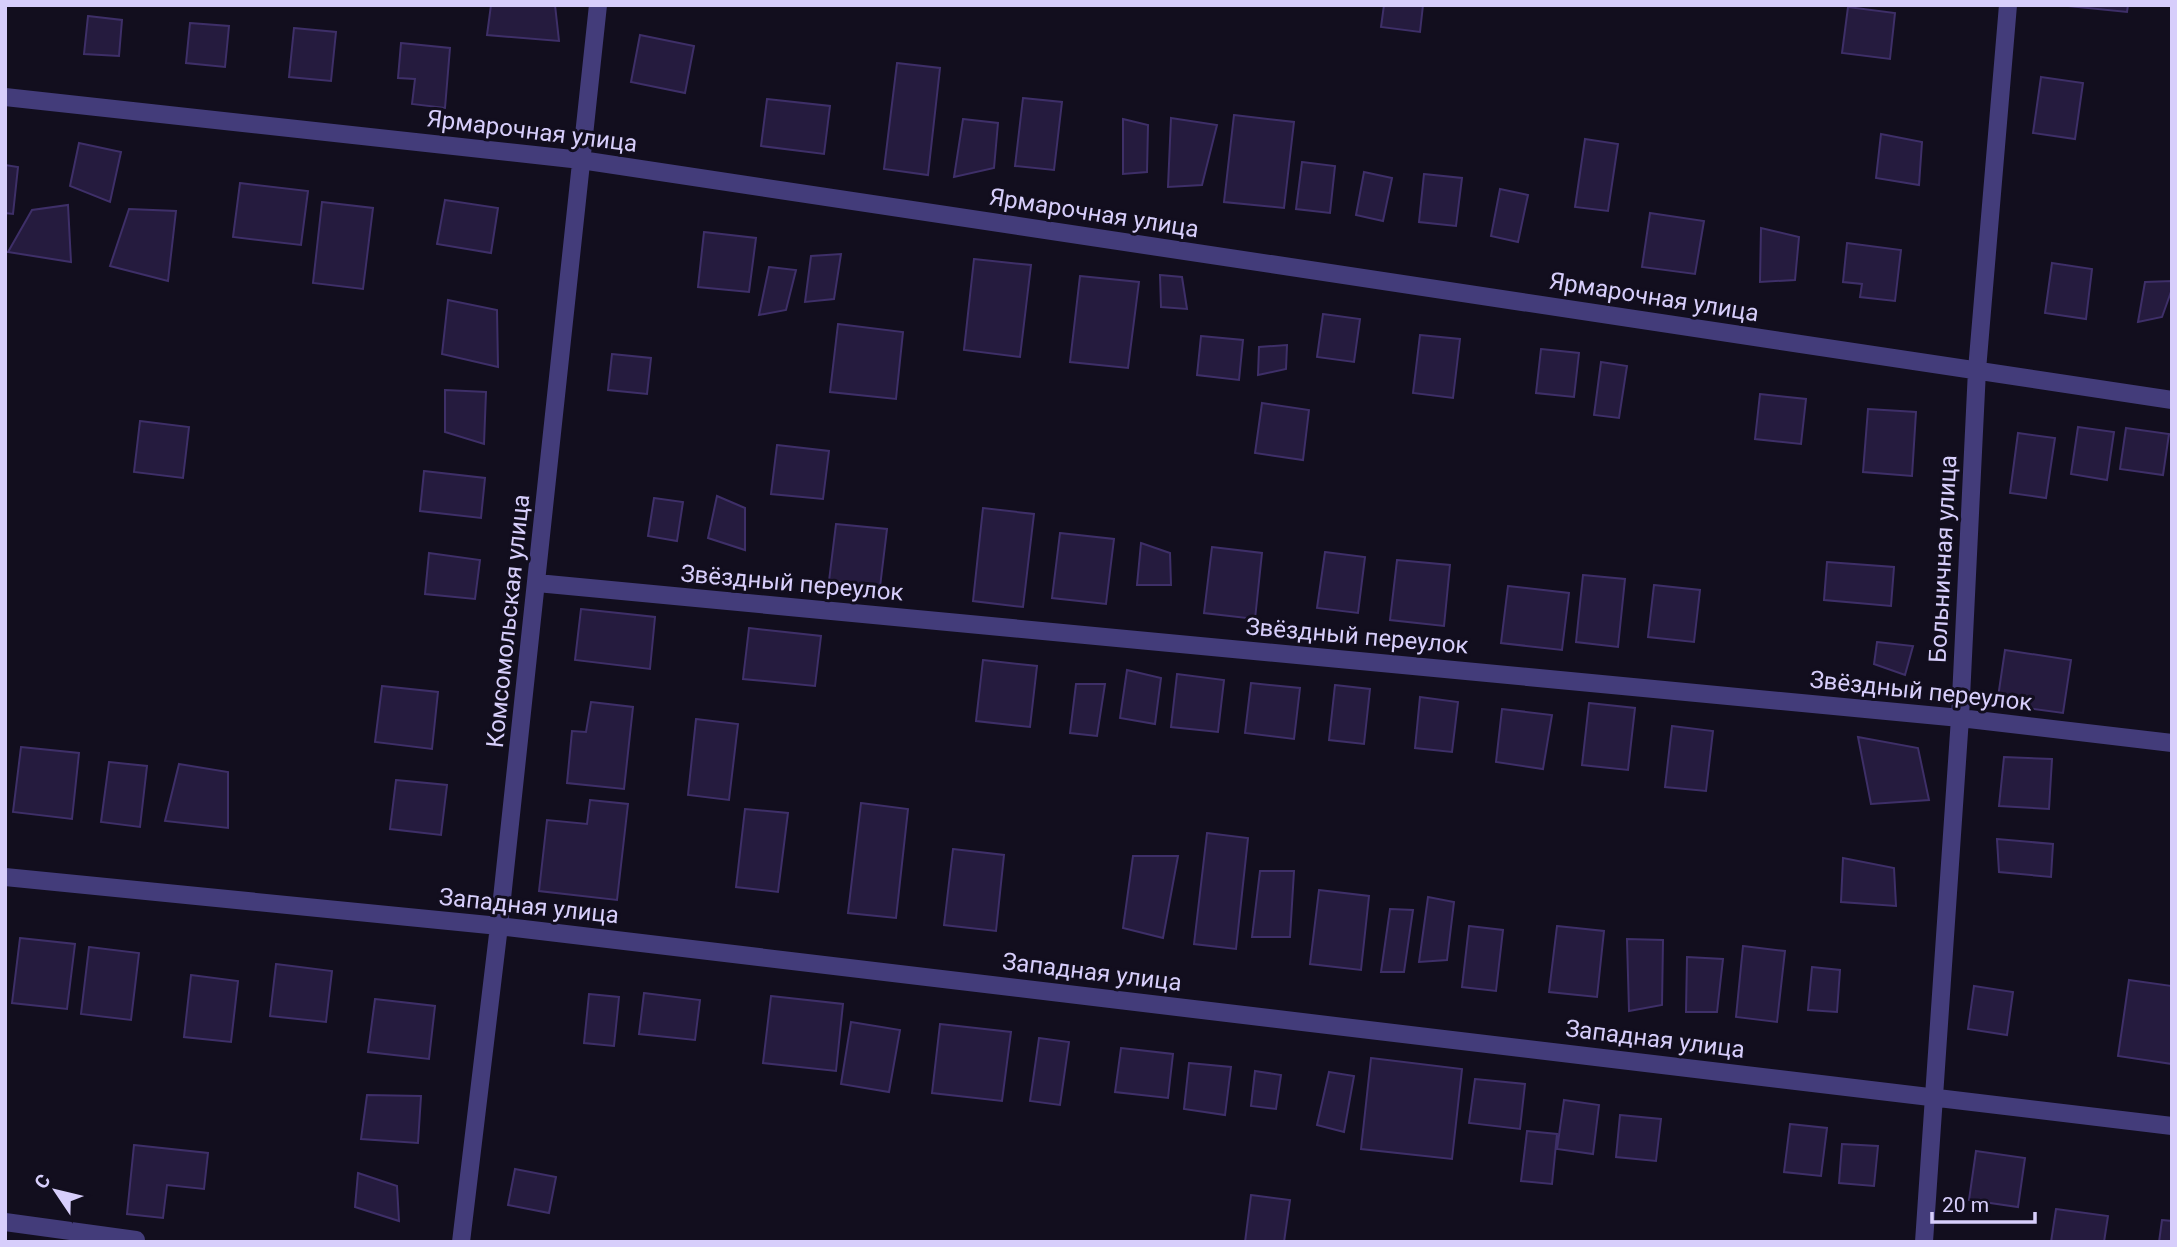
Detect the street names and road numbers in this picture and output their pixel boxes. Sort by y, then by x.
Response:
street label: Ярмарочная улица [425,104,639,158]
street label: Ярмарочная улица [987,183,1201,243]
street label: Ярмарочная улица [1547,267,1761,327]
street label: Больничная улица [1924,454,1962,664]
street label: Комсомольская улица [481,493,535,749]
street label: Звёздный переулок [679,559,905,607]
street label: Звёздный переулок [1244,612,1470,660]
street label: Звёздный переулок [1808,665,2034,717]
street label: Западная улица [438,883,620,929]
street label: Западная улица [1001,947,1183,997]
street label: Западная улица [1564,1014,1746,1064]

